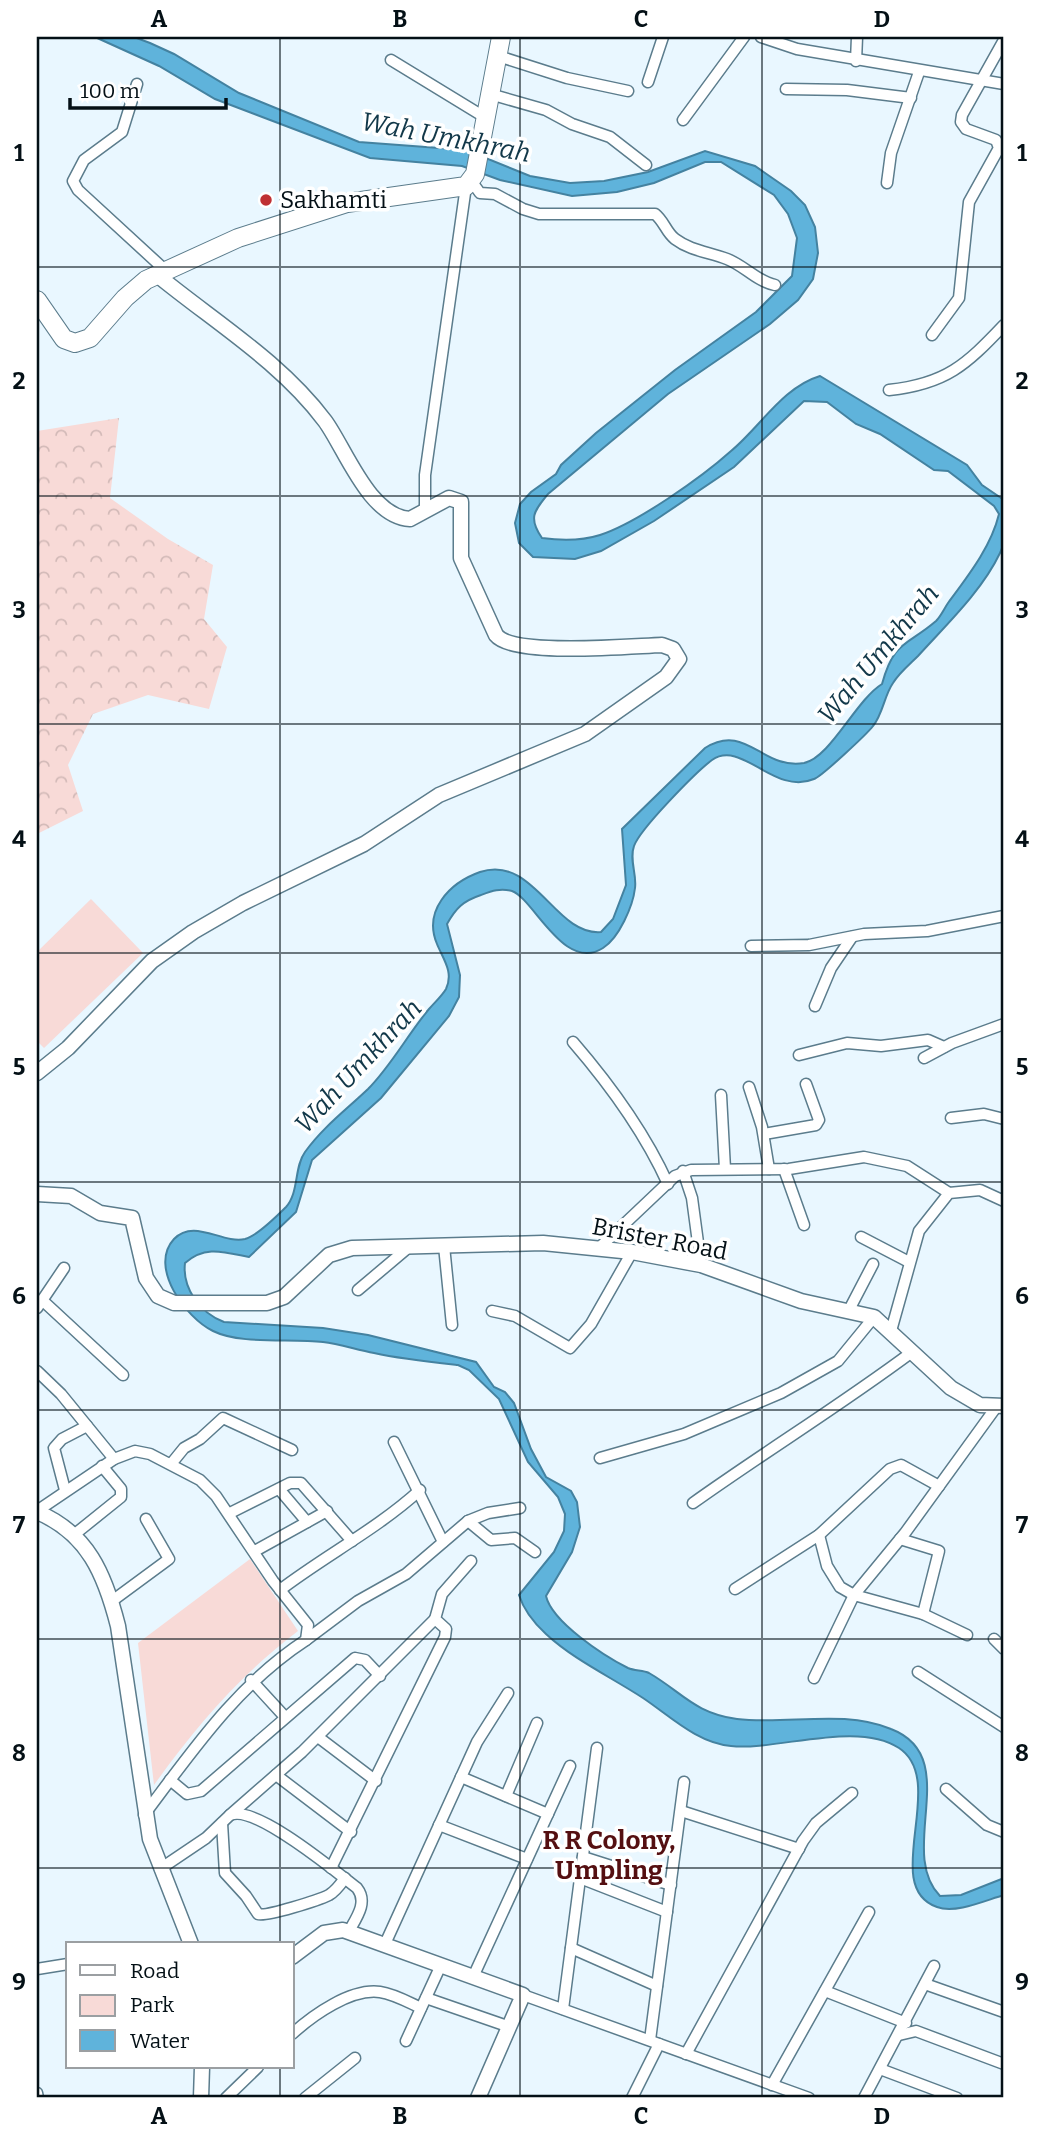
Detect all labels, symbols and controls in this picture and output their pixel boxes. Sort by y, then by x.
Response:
text: A [151,5,168,33]
text: B [393,5,407,33]
text: C [634,5,648,33]
text: D [874,5,890,33]
scale bar [70,66,226,110]
text: 100 m [80,78,140,104]
water label: Wah Umkhrah [359,106,533,169]
text: 1 [14,139,24,167]
text: 1 [1017,139,1027,167]
place label: Sakhamti [280,186,387,214]
marker: Sakhamti [258,192,274,208]
text: 2 [13,367,26,395]
text: 2 [1016,367,1029,395]
water label: Wah Umkhrah [811,579,945,730]
text: 3 [12,596,26,624]
text: 3 [1015,596,1029,624]
text: 4 [12,825,26,853]
text: 4 [1015,825,1029,853]
water label: Wah Umkhrah [288,993,428,1140]
text: 5 [13,1053,25,1081]
text: 5 [1016,1053,1028,1081]
street label: Brister Road [590,1212,730,1266]
text: 6 [12,1282,26,1310]
text: 6 [1015,1282,1029,1310]
text: 7 [13,1511,26,1539]
text: 7 [1016,1511,1029,1539]
text: 8 [12,1739,26,1767]
text: 8 [1015,1739,1029,1767]
district label: R R Colony, Umpling [543,1825,675,1886]
legend [66,1942,294,2068]
text: Road [130,1958,179,1984]
text: 9 [12,1968,26,1996]
text: 9 [1015,1968,1029,1996]
text: Park [130,1992,174,2018]
text: Water [130,2028,189,2054]
text: A [151,2102,168,2130]
text: B [393,2102,407,2130]
text: C [634,2102,648,2130]
text: D [874,2102,890,2130]

